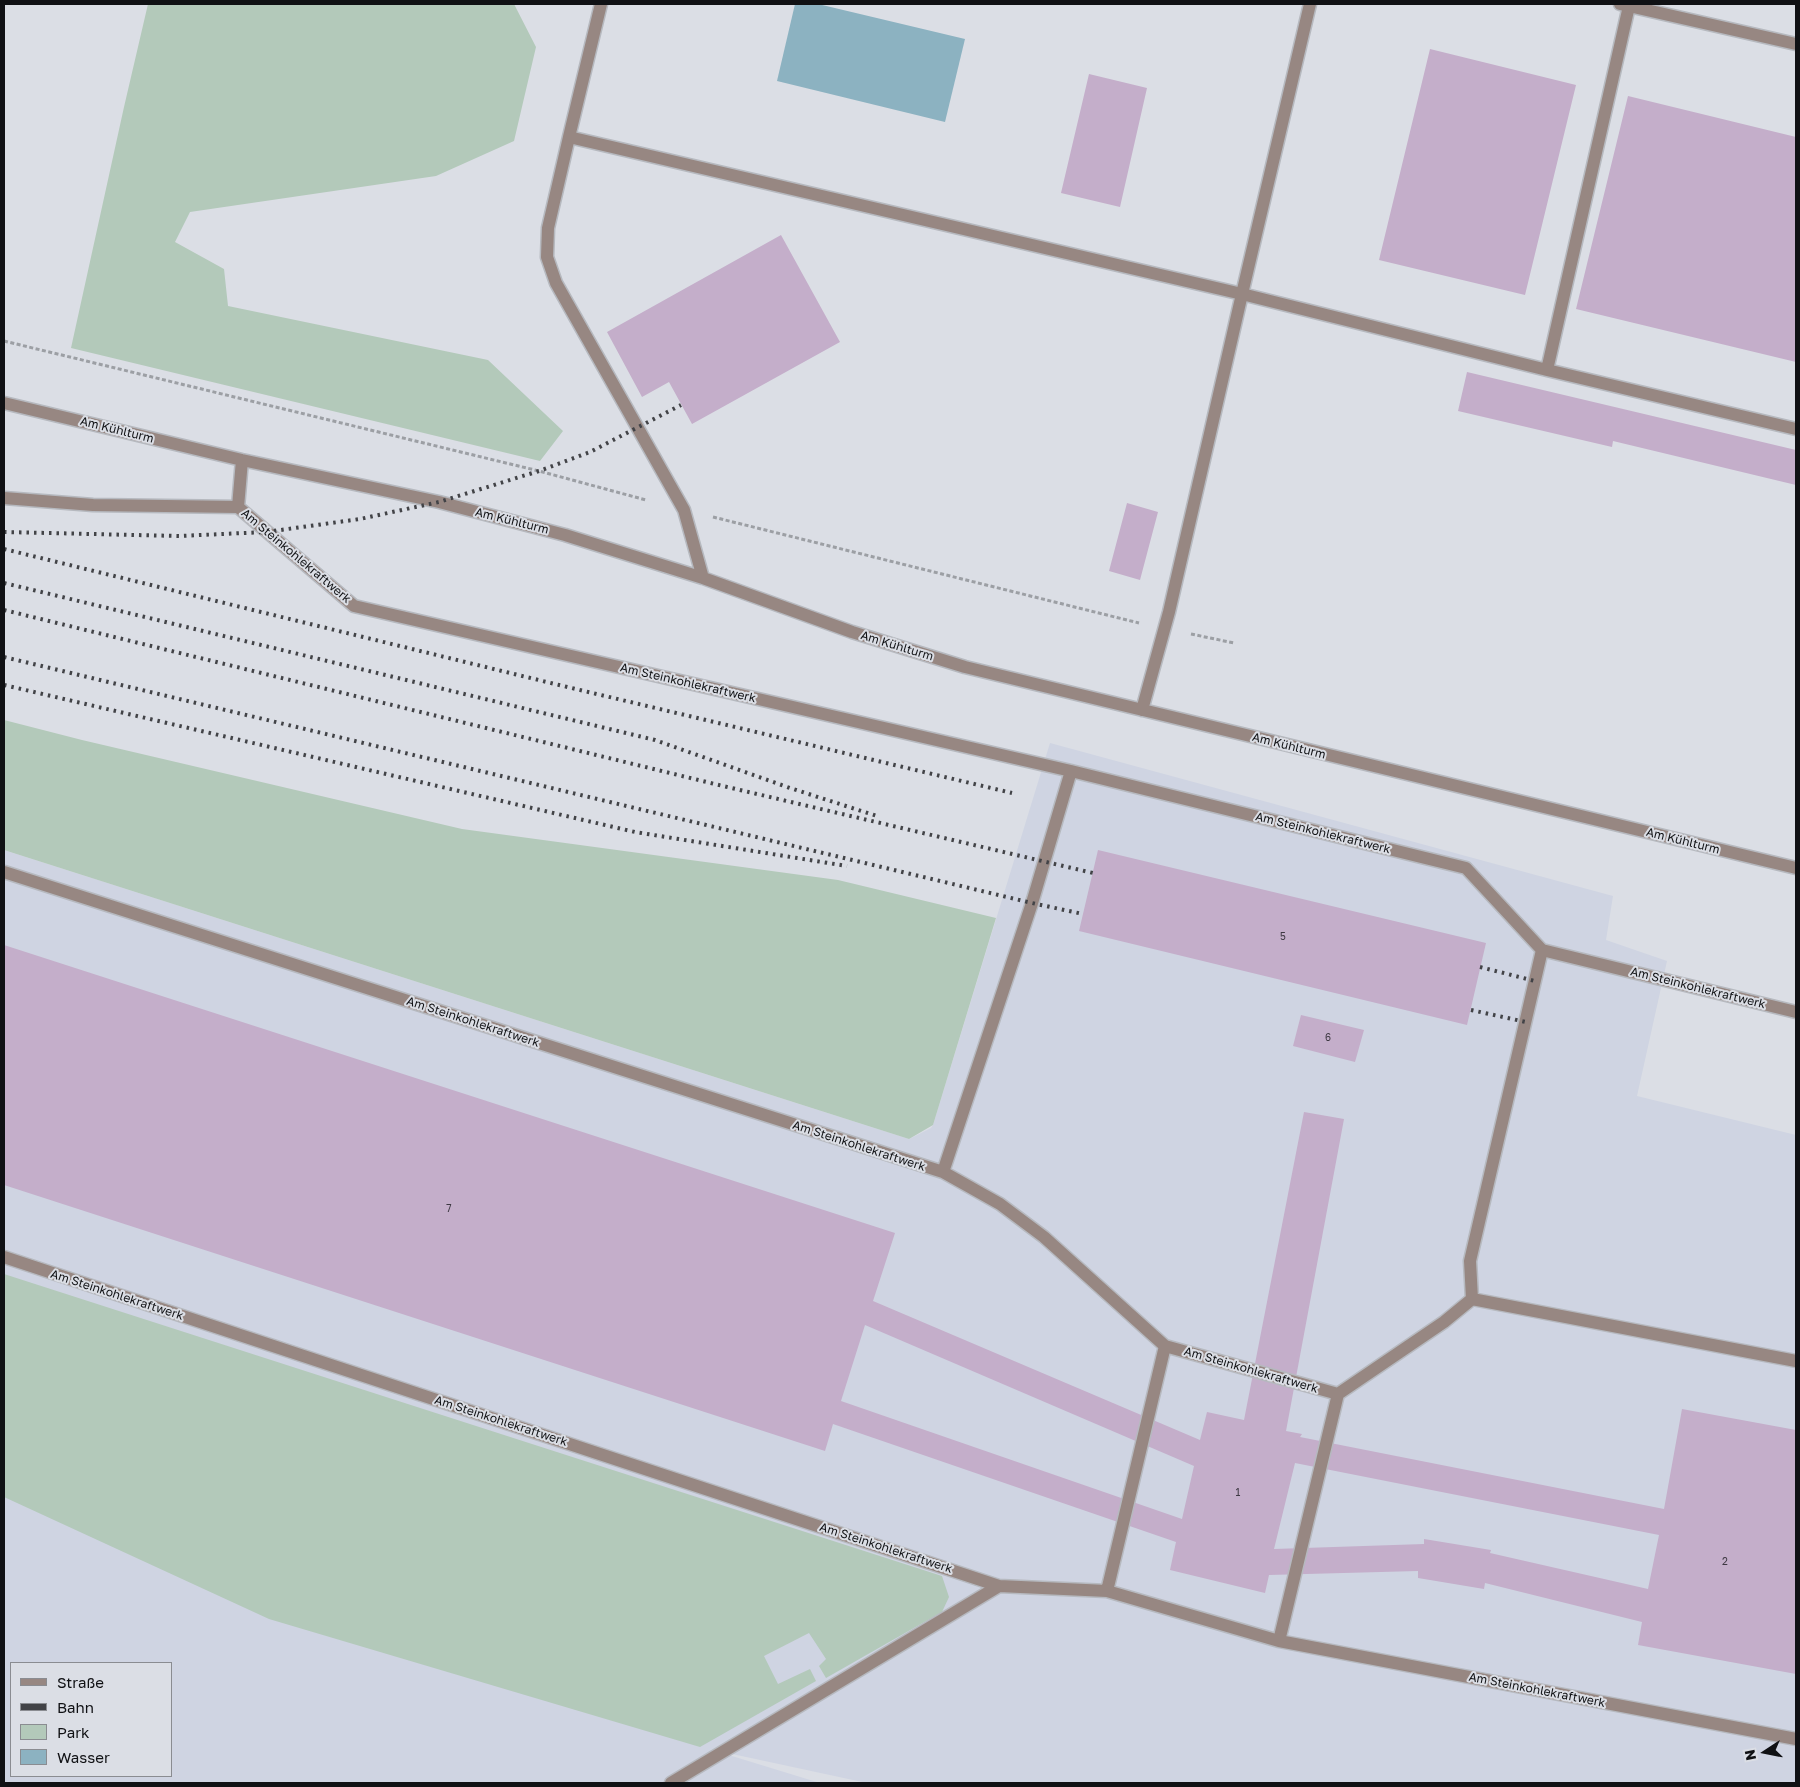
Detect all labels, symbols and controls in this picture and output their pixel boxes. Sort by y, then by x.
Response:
street label: Am Kühlturm [79,414,155,446]
street label: Am Kühlturm [474,505,550,537]
street label: Am Steinkohlekraftwerk [238,506,354,606]
street label: Am Kühlturm [859,628,935,664]
street label: Am Steinkohlekraftwerk [619,660,757,706]
street label: Am Kühlturm [1251,730,1327,762]
street label: Am Steinkohlekraftwerk [1254,809,1392,857]
street label: Am Kühlturm [1645,825,1721,857]
house number: 5 [1280,931,1286,943]
street label: Am Steinkohlekraftwerk [1629,964,1767,1012]
street label: Am Steinkohlekraftwerk [405,994,541,1050]
house number: 6 [1325,1032,1331,1044]
street label: Am Steinkohlekraftwerk [791,1118,927,1174]
house number: 7 [446,1203,452,1215]
street label: Am Steinkohlekraftwerk [49,1267,185,1323]
street label: Am Steinkohlekraftwerk [1182,1344,1320,1396]
street label: Am Steinkohlekraftwerk [433,1393,569,1449]
house number: 1 [1236,1487,1240,1499]
street label: Am Steinkohlekraftwerk [818,1520,954,1576]
house number: 2 [1722,1556,1728,1568]
legend [10,1662,172,1777]
street label: Am Steinkohlekraftwerk [1467,1670,1607,1710]
text: Straße [57,1673,104,1691]
text: Bahn [57,1698,94,1716]
text: Park [57,1723,89,1741]
north arrow [1740,1727,1790,1777]
text: Wasser [57,1748,110,1766]
text: N [1740,1748,1759,1762]

